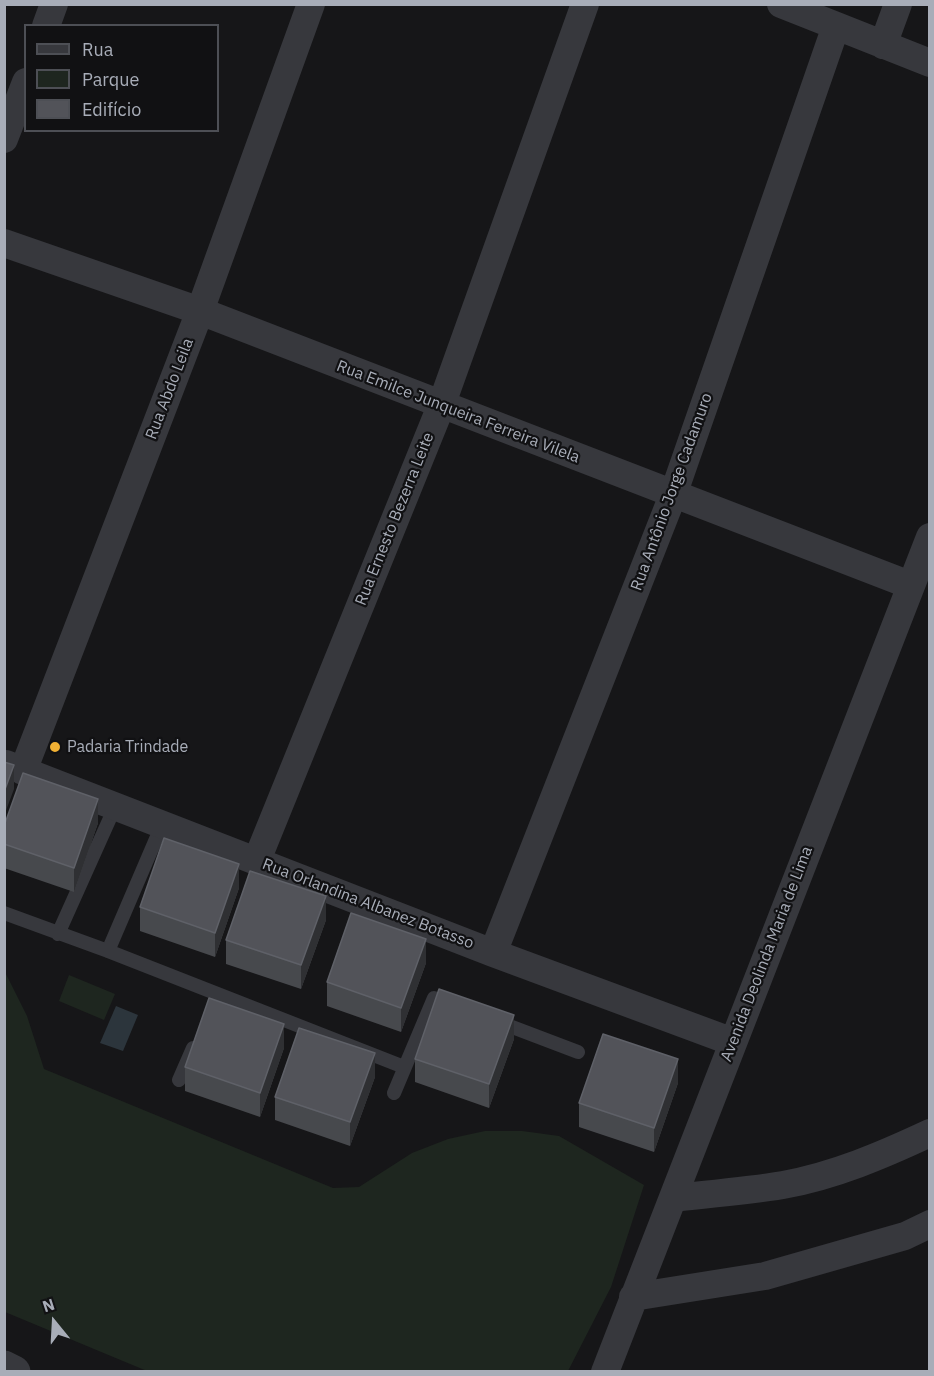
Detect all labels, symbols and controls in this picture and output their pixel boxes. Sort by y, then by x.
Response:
legend [24,24,219,132]
text: Rua [82,38,113,61]
text: Parque [82,68,139,91]
text: Edifício [82,98,141,121]
street label: Rua Abdo Leila [142,336,198,442]
street label: Rua Emilce Junqueira Ferreira Vilela [334,357,582,467]
street label: Rua Antônio Jorge Cadamuro [627,391,717,593]
street label: Rua Ernesto Bezerra Leite [351,430,439,608]
place label: Padaria Trindade [67,737,188,757]
marker: Padaria Trindade [48,740,62,754]
street label: Avenida Deolinda Maria de Lima [717,844,817,1064]
street label: Rua Orlandina Albanez Botasso [260,855,476,953]
north arrow [24,1292,84,1352]
text: N [40,1294,57,1316]

